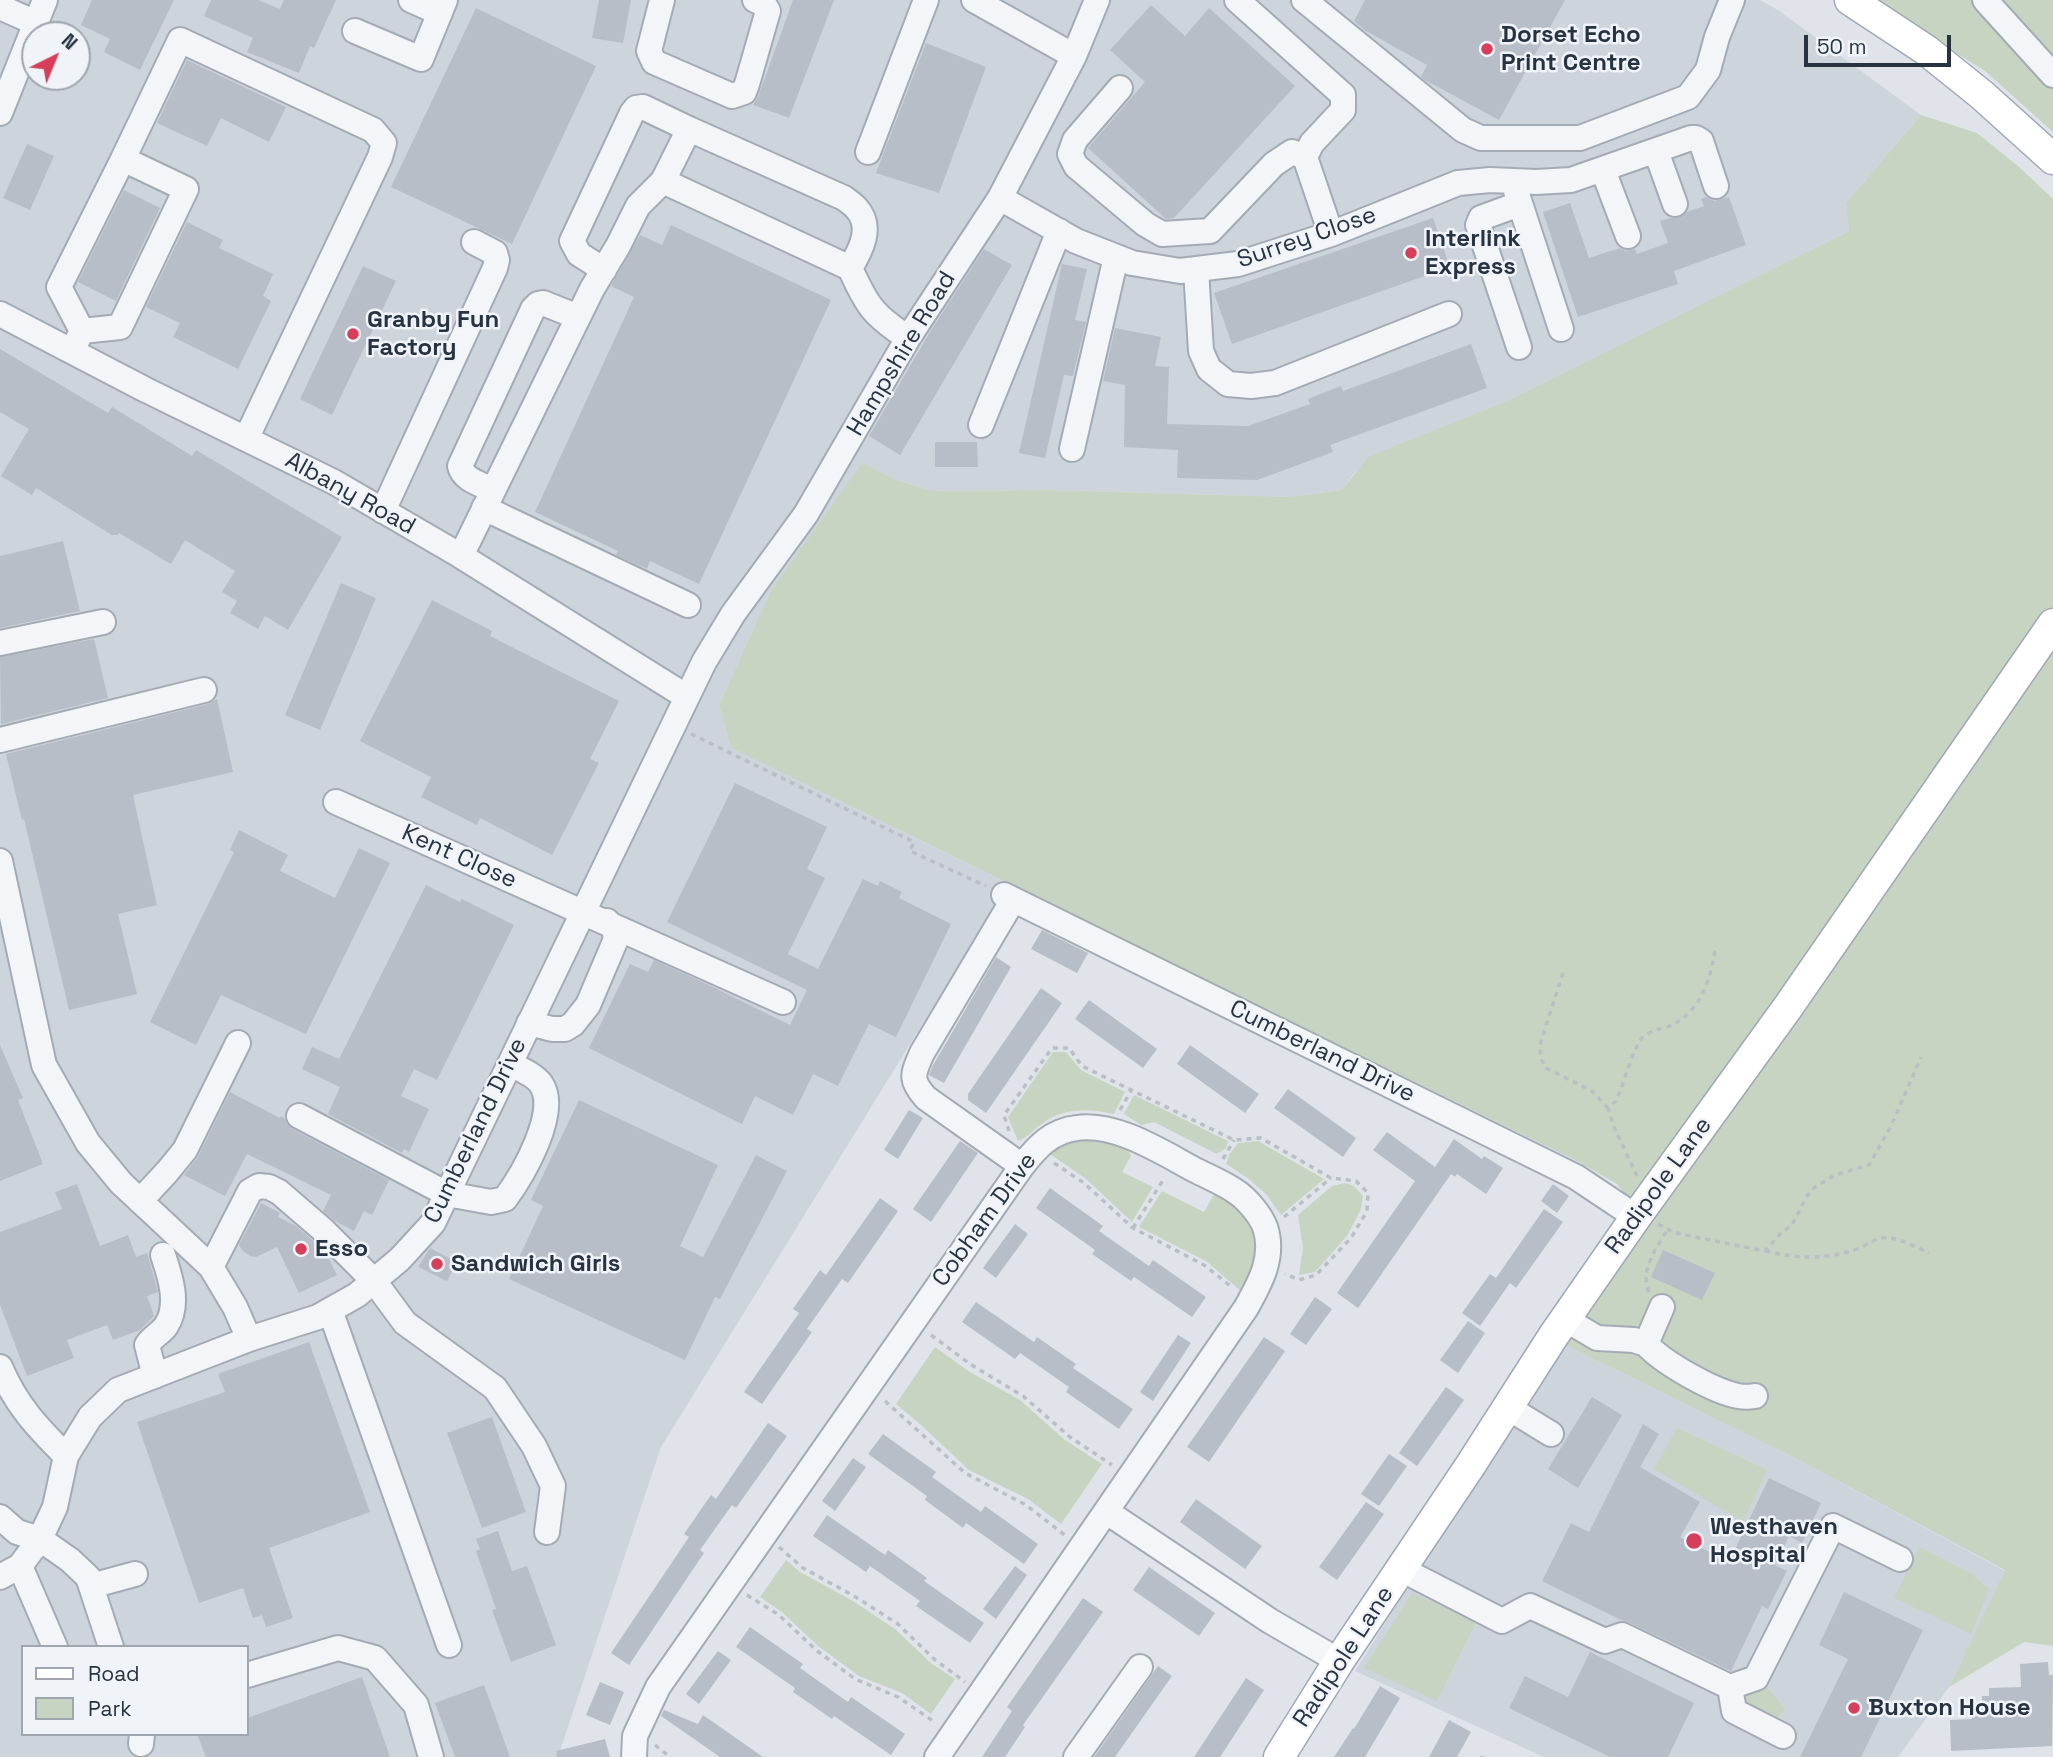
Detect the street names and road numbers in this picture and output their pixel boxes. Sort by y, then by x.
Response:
street label: Surrey Close [1234,201,1380,275]
street label: Hampshire Road [842,267,962,441]
street label: Albany Road [280,446,420,542]
street label: Kent Close [397,819,521,895]
street label: Cumberland Drive [1224,995,1420,1109]
street label: Cumberland Drive [419,1033,533,1229]
street label: Radipole Lane [1600,1112,1718,1260]
street label: Cobham Drive [927,1147,1043,1293]
street label: Radipole Lane [1288,1581,1400,1733]

